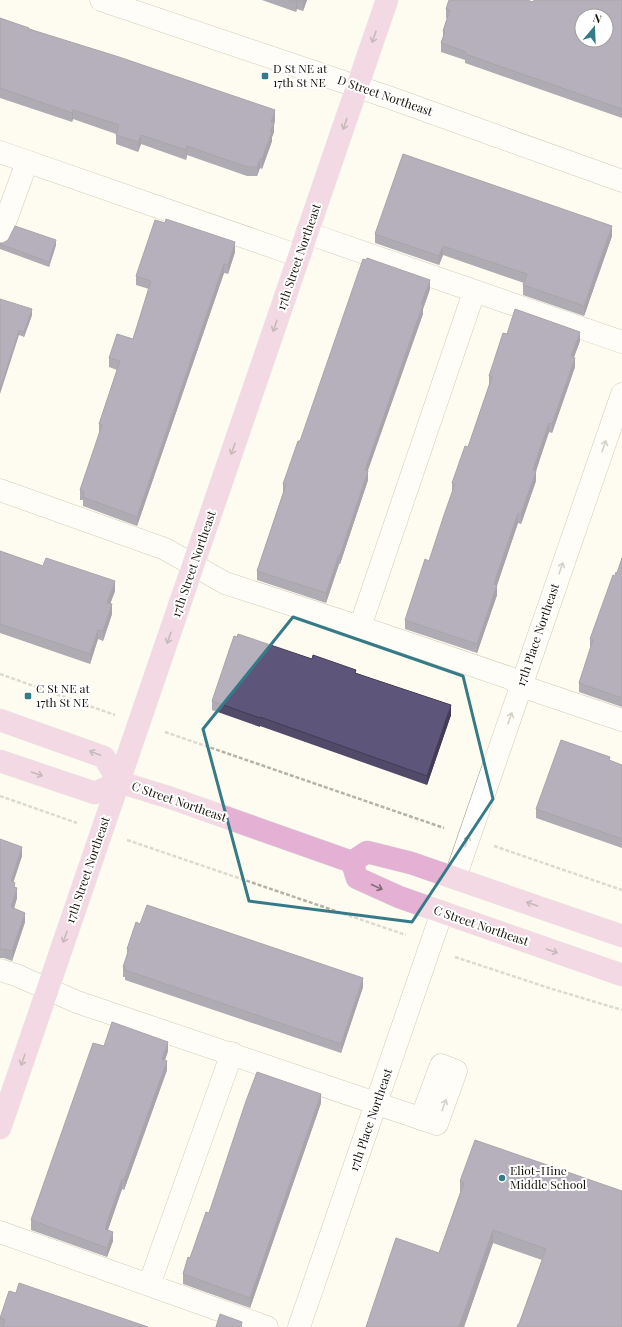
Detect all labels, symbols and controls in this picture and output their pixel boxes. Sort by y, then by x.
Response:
north arrow [574,8,614,48]
text: N [591,10,604,26]
one-way arrow [370,30,377,43]
place label: D St NE at 17th St NE [273,60,328,90]
marker: D St NE at 17th St NE [260,71,270,81]
street label: D Street Northeast [336,71,436,119]
one-way arrow [340,117,348,129]
street label: 17th Street Northeast [272,201,324,312]
one-way arrow [271,319,278,332]
one-way arrow [601,439,608,452]
one-way arrow [229,442,236,455]
street label: 17th Street Northeast [167,508,219,619]
one-way arrow [558,562,565,575]
street label: 17th Place Northeast [512,580,562,688]
one-way arrow [164,632,172,644]
place label: C St NE at 17th St NE [36,680,91,710]
marker: C St NE at 17th St NE [23,691,33,701]
one-way arrow [507,711,514,724]
one-way arrow [89,749,101,757]
one-way arrow [30,770,42,778]
street label: C Street Northeast [130,777,230,825]
street label: 17th Street Northeast [61,814,113,925]
one-way arrow [464,835,472,847]
one-way arrow [371,884,383,891]
one-way arrow [527,900,539,908]
street label: C Street Northeast [432,901,532,949]
one-way arrow [60,931,68,943]
one-way arrow [545,948,558,955]
one-way arrow [19,1054,26,1067]
street label: 17th Place Northeast [345,1065,395,1173]
one-way arrow [441,1099,448,1112]
place label: Eliot-Hine Middle School [510,1162,587,1192]
marker: Eliot-Hine Middle School [497,1173,507,1183]

